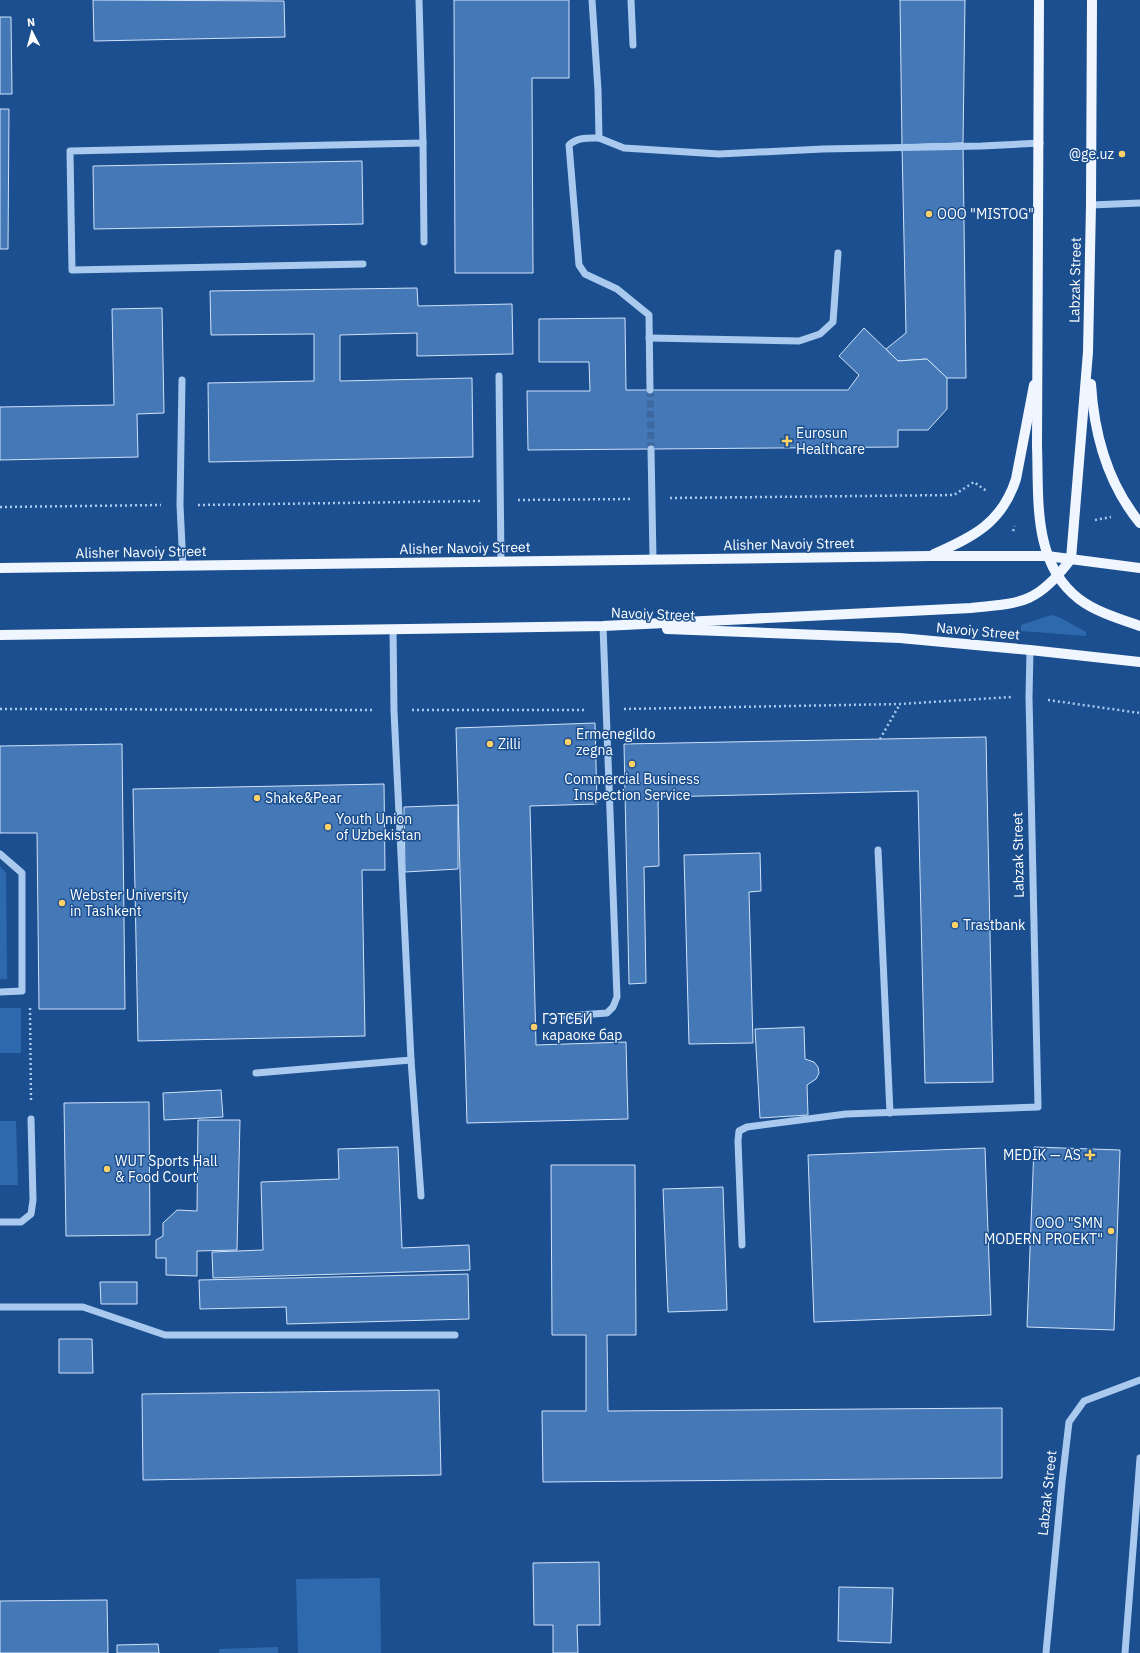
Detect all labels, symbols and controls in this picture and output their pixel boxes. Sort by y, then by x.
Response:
north arrow [12,12,52,52]
text: N [26,15,36,29]
place label: @ge.uz [1069,145,1115,163]
marker: @ge.uz [1117,149,1127,159]
place label: ООО "MISTOG" [937,205,1034,223]
marker: ООО "MISTOG" [924,209,934,219]
street label: Labzak Street [1065,237,1085,323]
place label: Eurosun Healthcare [796,424,865,458]
marker: Eurosun Healthcare [781,435,793,447]
street label: Alisher Navoiy Street [723,534,855,554]
street label: Alisher Navoiy Street [399,538,531,558]
street label: Alisher Navoiy Street [75,542,207,562]
street label: Navoiy Street [611,604,695,624]
street label: Navoiy Street [935,618,1021,644]
place label: Ermenegildo zegna [576,725,656,759]
place label: Zilli [498,735,521,753]
marker: Ermenegildo zegna [563,737,573,747]
marker: Zilli [485,739,495,749]
marker: Commercial Business Inspection Service [627,759,637,769]
place label: Commercial Business Inspection Service [564,770,700,804]
place label: Shake&Pear [265,789,342,807]
marker: Shake&Pear [252,793,262,803]
place label: Youth Union of Uzbekistan [336,810,421,844]
street label: Labzak Street [1008,812,1028,898]
marker: Youth Union of Uzbekistan [323,822,333,832]
place label: Webster University in Tashkent [70,886,189,920]
marker: Webster University in Tashkent [57,898,67,908]
place label: Trastbank [963,916,1026,934]
marker: Trastbank [950,920,960,930]
place label: ГЭТСБИ караоке бар [542,1010,622,1044]
marker: ГЭТСБИ караоке бар [529,1022,539,1032]
place label: MEDIK — AS [1003,1146,1081,1164]
marker: MEDIK — AS [1084,1149,1096,1161]
place label: WUT Sports Hall & Food Court [115,1152,218,1186]
marker: WUT Sports Hall & Food Court [102,1164,112,1174]
place label: OOO "SMN MODERN PROEKT" [984,1214,1103,1248]
marker: OOO "SMN MODERN PROEKT" [1106,1226,1116,1236]
street label: Labzak Street [1034,1449,1060,1537]

